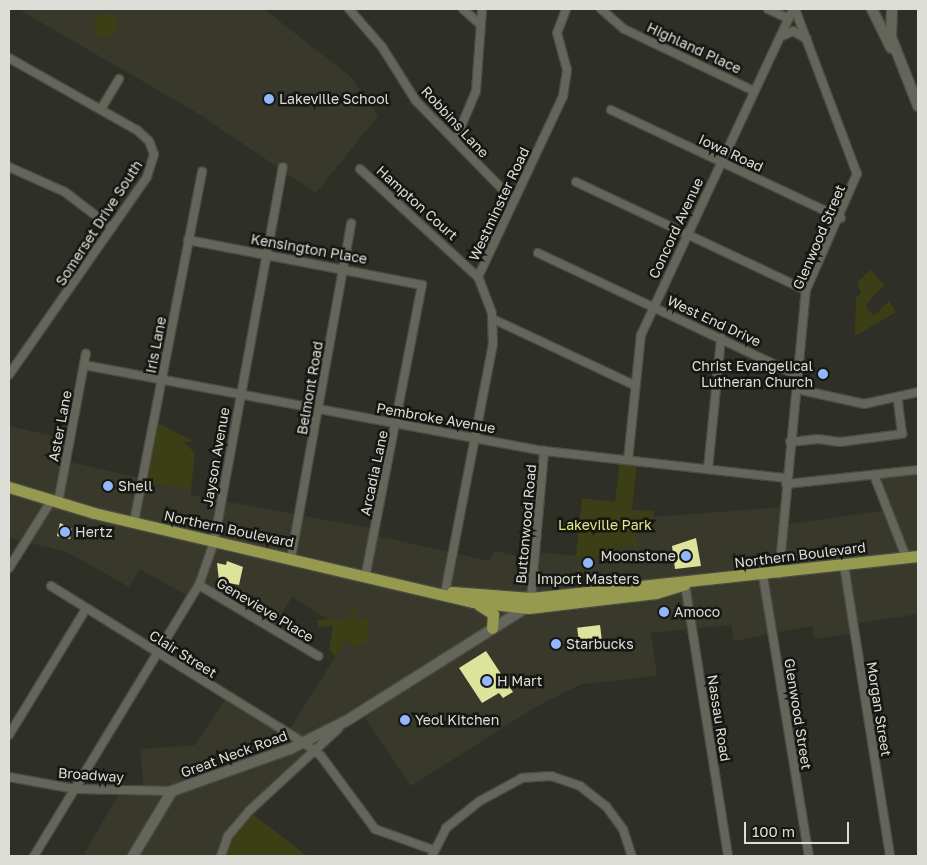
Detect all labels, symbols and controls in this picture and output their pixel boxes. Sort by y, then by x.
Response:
street label: Highland Place [644,19,744,77]
street label: Robbins Lane [418,83,492,161]
place label: Lakeville School [279,91,389,107]
marker: Lakeville School [263,93,275,105]
street label: Iowa Road [696,131,766,175]
street label: Westminster Road [465,145,533,263]
street label: Somerset Drive South [52,157,146,289]
street label: Hampton Court [373,162,461,244]
street label: Concord Avenue [645,175,707,281]
street label: Glenwood Street [789,182,849,292]
street label: Kensington Place [249,230,369,268]
street label: West End Drive [664,292,764,350]
street label: Iris Lane [142,315,170,375]
street label: Belmont Road [294,340,326,436]
place label: Christ Evangelical Lutheran Church [692,358,813,391]
marker: Christ Evangelical Lutheran Church [817,368,829,380]
street label: Aster Lane [45,389,75,463]
street label: Pembroke Avenue [375,399,497,437]
street label: Jayson Avenue [199,406,233,508]
street label: Arcadia Lane [357,429,391,517]
street label: Buttonwood Road [512,463,540,585]
place label: Shell [118,478,153,494]
marker: Shell [102,480,114,492]
street label: Northern Boulevard [163,507,295,551]
park label: Lakeville Park [558,517,652,533]
place label: Hertz [75,524,113,540]
marker: Hertz [59,526,71,538]
street label: Northern Boulevard [733,539,867,571]
place label: Moonstone [600,548,676,564]
marker: Moonstone [680,550,692,562]
marker: Import Masters [582,557,594,569]
place label: Import Masters [537,571,639,587]
street label: Genevieve Place [213,574,317,646]
place label: Amoco [674,604,720,620]
marker: Amoco [658,606,670,618]
street label: Clair Street [146,627,220,681]
place label: Starbucks [566,636,634,652]
marker: Starbucks [550,638,562,650]
street label: Glenwood Street [781,657,815,771]
street label: Morgan Street [863,660,895,758]
place label: H Mart [497,673,542,689]
street label: Nassau Road [704,673,734,763]
marker: H Mart [481,675,493,687]
place label: Yeol Kitchen [415,712,499,728]
marker: Yeol Kitchen [399,714,411,726]
street label: Great Neck Road [178,727,290,781]
street label: Broadway [57,764,125,786]
scale bar [747,812,852,844]
text: 100 m [752,822,795,840]

